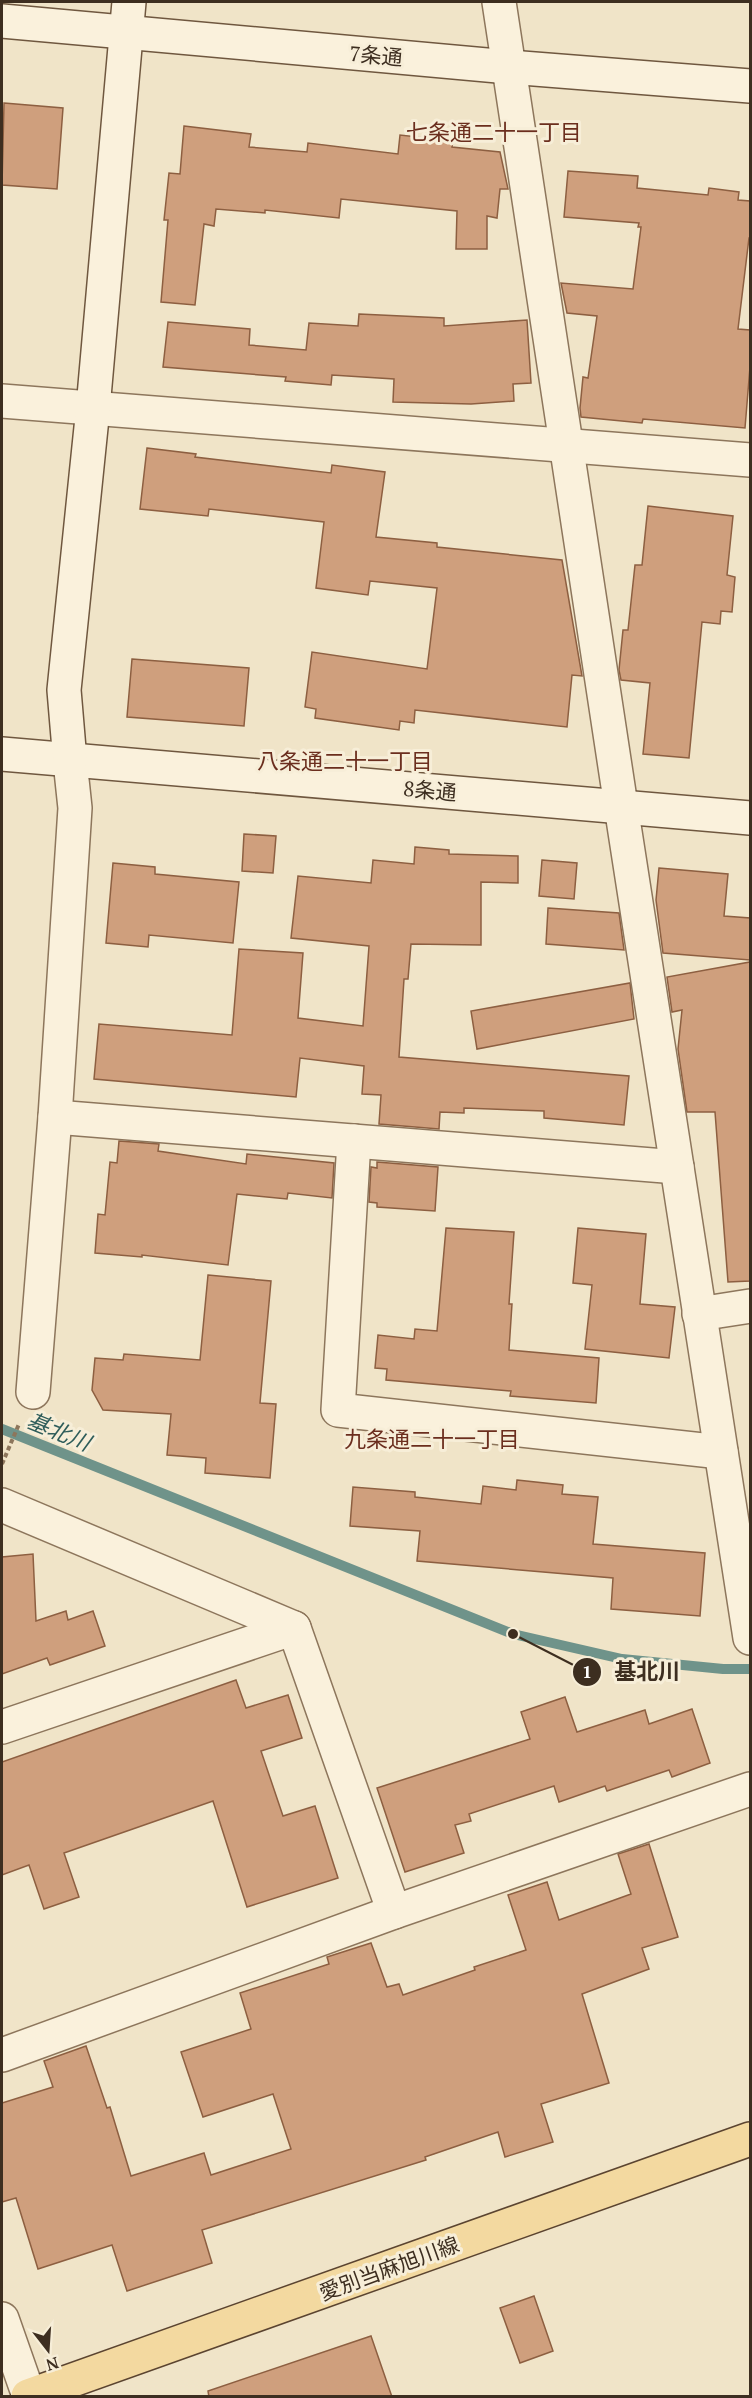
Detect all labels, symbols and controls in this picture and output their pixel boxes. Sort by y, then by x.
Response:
street label: 7条通 [348,39,404,71]
district label: 七条通二十一丁目 [406,117,582,146]
district label: 八条通二十一丁目 [257,746,433,775]
street label: 8条通 [402,774,458,806]
water label: 基北川 [23,1405,97,1458]
district label: 九条通二十一丁目 [344,1424,520,1453]
callout: 基北川 [572,1652,692,1692]
text: 基北川 [614,1656,680,1685]
text: 1 [582,1659,592,1683]
street label: 愛別当麻旭川線 [315,2230,463,2306]
north arrow [18,2320,78,2380]
text: N [43,2352,61,2377]

